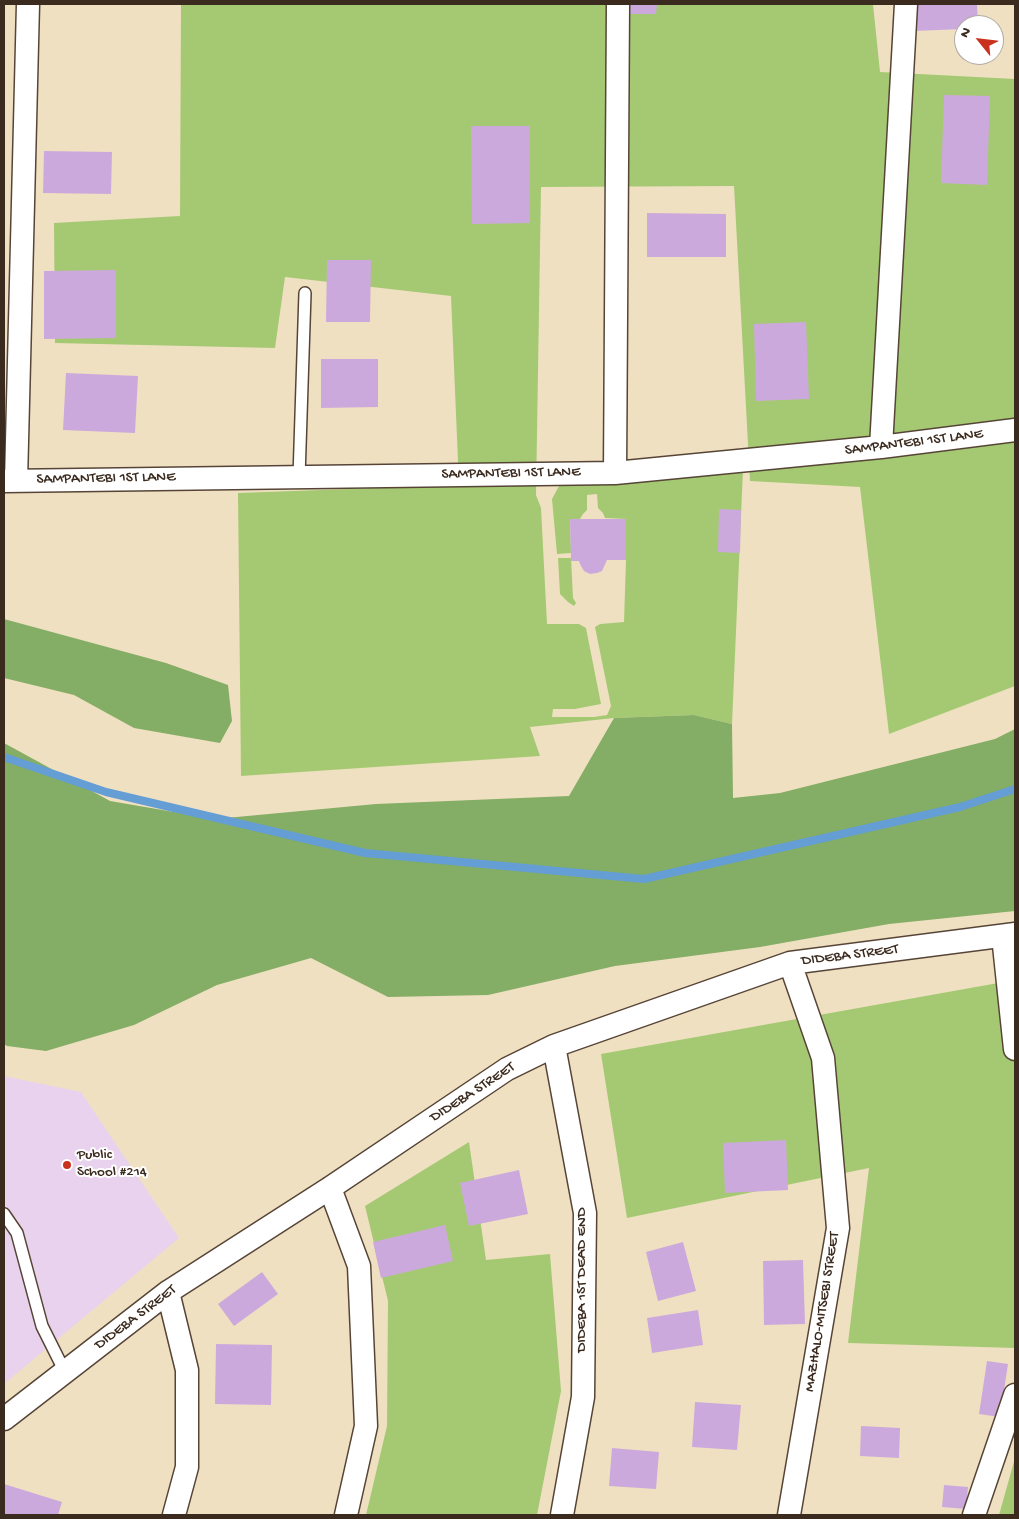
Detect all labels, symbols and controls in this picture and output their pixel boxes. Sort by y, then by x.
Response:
north arrow [954,15,1004,65]
text: N [957,25,976,41]
street label: SAMPANTEBI 1ST LANE [844,426,984,460]
street label: SAMPANTEBI 1ST LANE [441,464,581,484]
street label: SAMPANTEBI 1ST LANE [36,469,176,489]
street label: DIDEBA STREET [800,941,900,971]
street label: DIDEBA STREET [427,1059,519,1127]
place label: Public School #214 [77,1147,147,1182]
marker: Public School #214 [61,1159,73,1171]
street label: DIDEBA 1ST DEAD END [574,1207,592,1353]
street label: MAZHALO-MITSEBI STREET [801,1231,845,1393]
street label: DIDEBA STREET [92,1281,180,1355]

